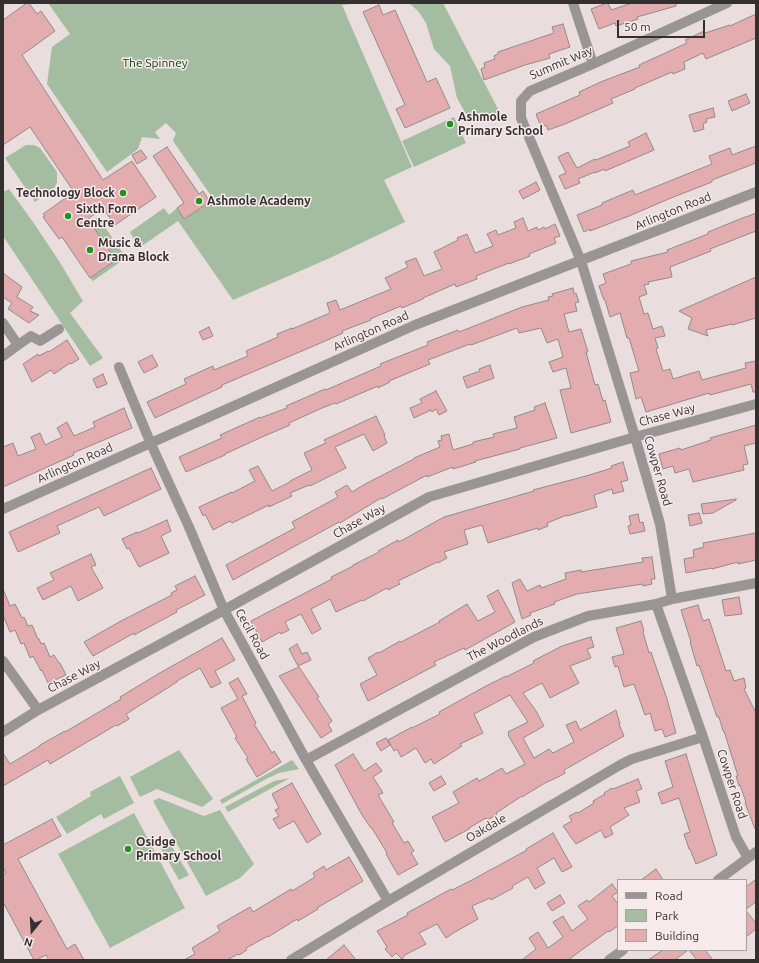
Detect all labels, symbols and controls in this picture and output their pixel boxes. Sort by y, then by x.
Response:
scale bar [619,12,707,38]
text: 50 m [624,20,651,33]
street label: Summit Way [527,43,595,83]
park label: The Spinney [122,56,188,70]
place label: Ashmole Primary School [458,110,543,138]
marker: Ashmole Primary School [445,119,455,129]
place label: Technology Block [16,186,115,200]
marker: Technology Block [118,188,128,198]
street label: Arlington Road [633,189,713,233]
place label: Ashmole Academy [207,194,311,208]
marker: Ashmole Academy [194,196,204,206]
place label: Sixth Form Centre [76,202,137,230]
marker: Sixth Form Centre [63,211,73,221]
place label: Music & Drama Block [98,236,169,264]
marker: Music & Drama Block [85,245,95,255]
street label: Arlington Road [331,308,411,354]
street label: Chase Way [637,401,697,429]
street label: Cowper Road [641,434,675,508]
street label: Arlington Road [35,440,115,486]
street label: Chase Way [330,501,388,541]
street label: Cecil Road [232,606,272,662]
street label: The Woodlands [465,614,545,664]
street label: Chase Way [45,656,103,696]
street label: Cowper Road [714,747,750,821]
street label: Oakdale [463,811,509,845]
place label: Osidge Primary School [136,835,221,863]
marker: Osidge Primary School [123,844,133,854]
legend [617,879,747,951]
text: Road [655,889,683,902]
text: Park [655,909,679,922]
north arrow [12,911,52,951]
text: Building [655,929,699,942]
text: N [23,935,34,949]

